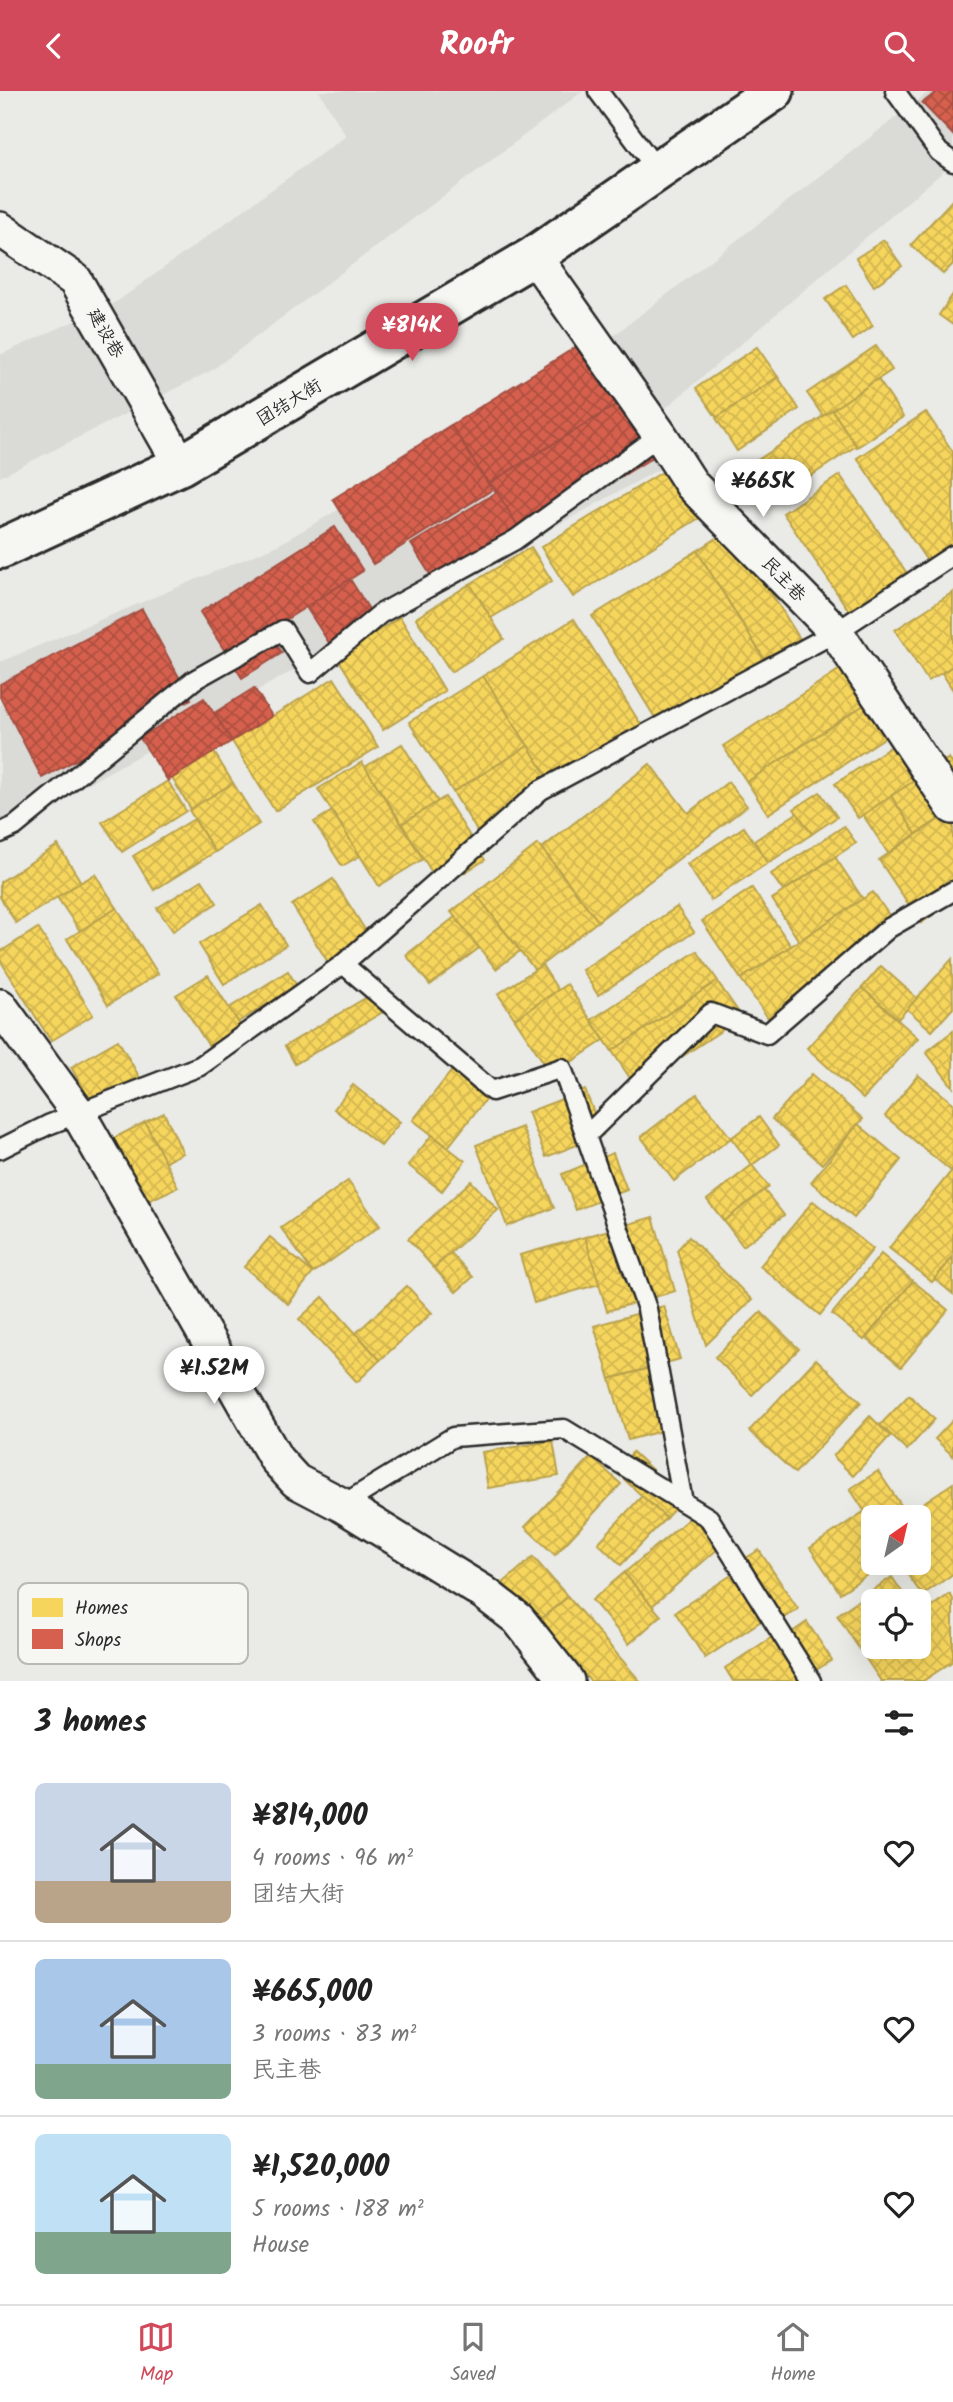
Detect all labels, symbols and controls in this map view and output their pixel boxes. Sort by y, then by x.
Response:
text: Roofr [440,20,513,71]
icon: back [35,27,73,65]
icon: search [880,27,918,65]
street label: 建设巷 [79,303,131,364]
pin: ¥814K [363,303,461,363]
text: ¥814K [381,308,443,344]
street label: 团结大街 [251,372,328,434]
pin: ¥665K [714,459,812,519]
text: ¥665K [731,464,795,500]
street label: 民主巷 [754,551,812,610]
pin: ¥1.52M [157,1347,271,1406]
text: ¥1.52M [180,1351,248,1387]
north arrow [861,1505,931,1575]
map controls [861,1505,931,1659]
legend [18,1583,248,1664]
button: locate [861,1589,931,1659]
text: Homes [75,1594,128,1624]
text: Shops [75,1626,121,1656]
text: 3 homes [35,1699,147,1747]
icon: filters [880,1704,918,1742]
text: ¥814,000 [252,1793,368,1841]
icon: home [91,1811,175,1895]
icon: heart [880,1834,918,1872]
text: 4 rooms · 96 m² [252,1841,413,1877]
text: 团结大街 [252,1877,344,1913]
text: ¥665,000 [252,1969,372,2017]
icon: home [91,1987,175,2071]
icon: heart [880,2010,918,2048]
text: 3 rooms · 83 m² [252,2017,416,2053]
text: 民主巷 [252,2053,321,2089]
text: ¥1,520,000 [252,2144,389,2192]
icon: home [91,2162,175,2246]
icon: heart [880,2185,918,2223]
text: 5 rooms · 188 m² [252,2192,424,2228]
text: House [252,2228,309,2264]
tab: Map [137,2318,175,2390]
tab: Saved [450,2318,496,2390]
tab: Home [770,2318,816,2390]

